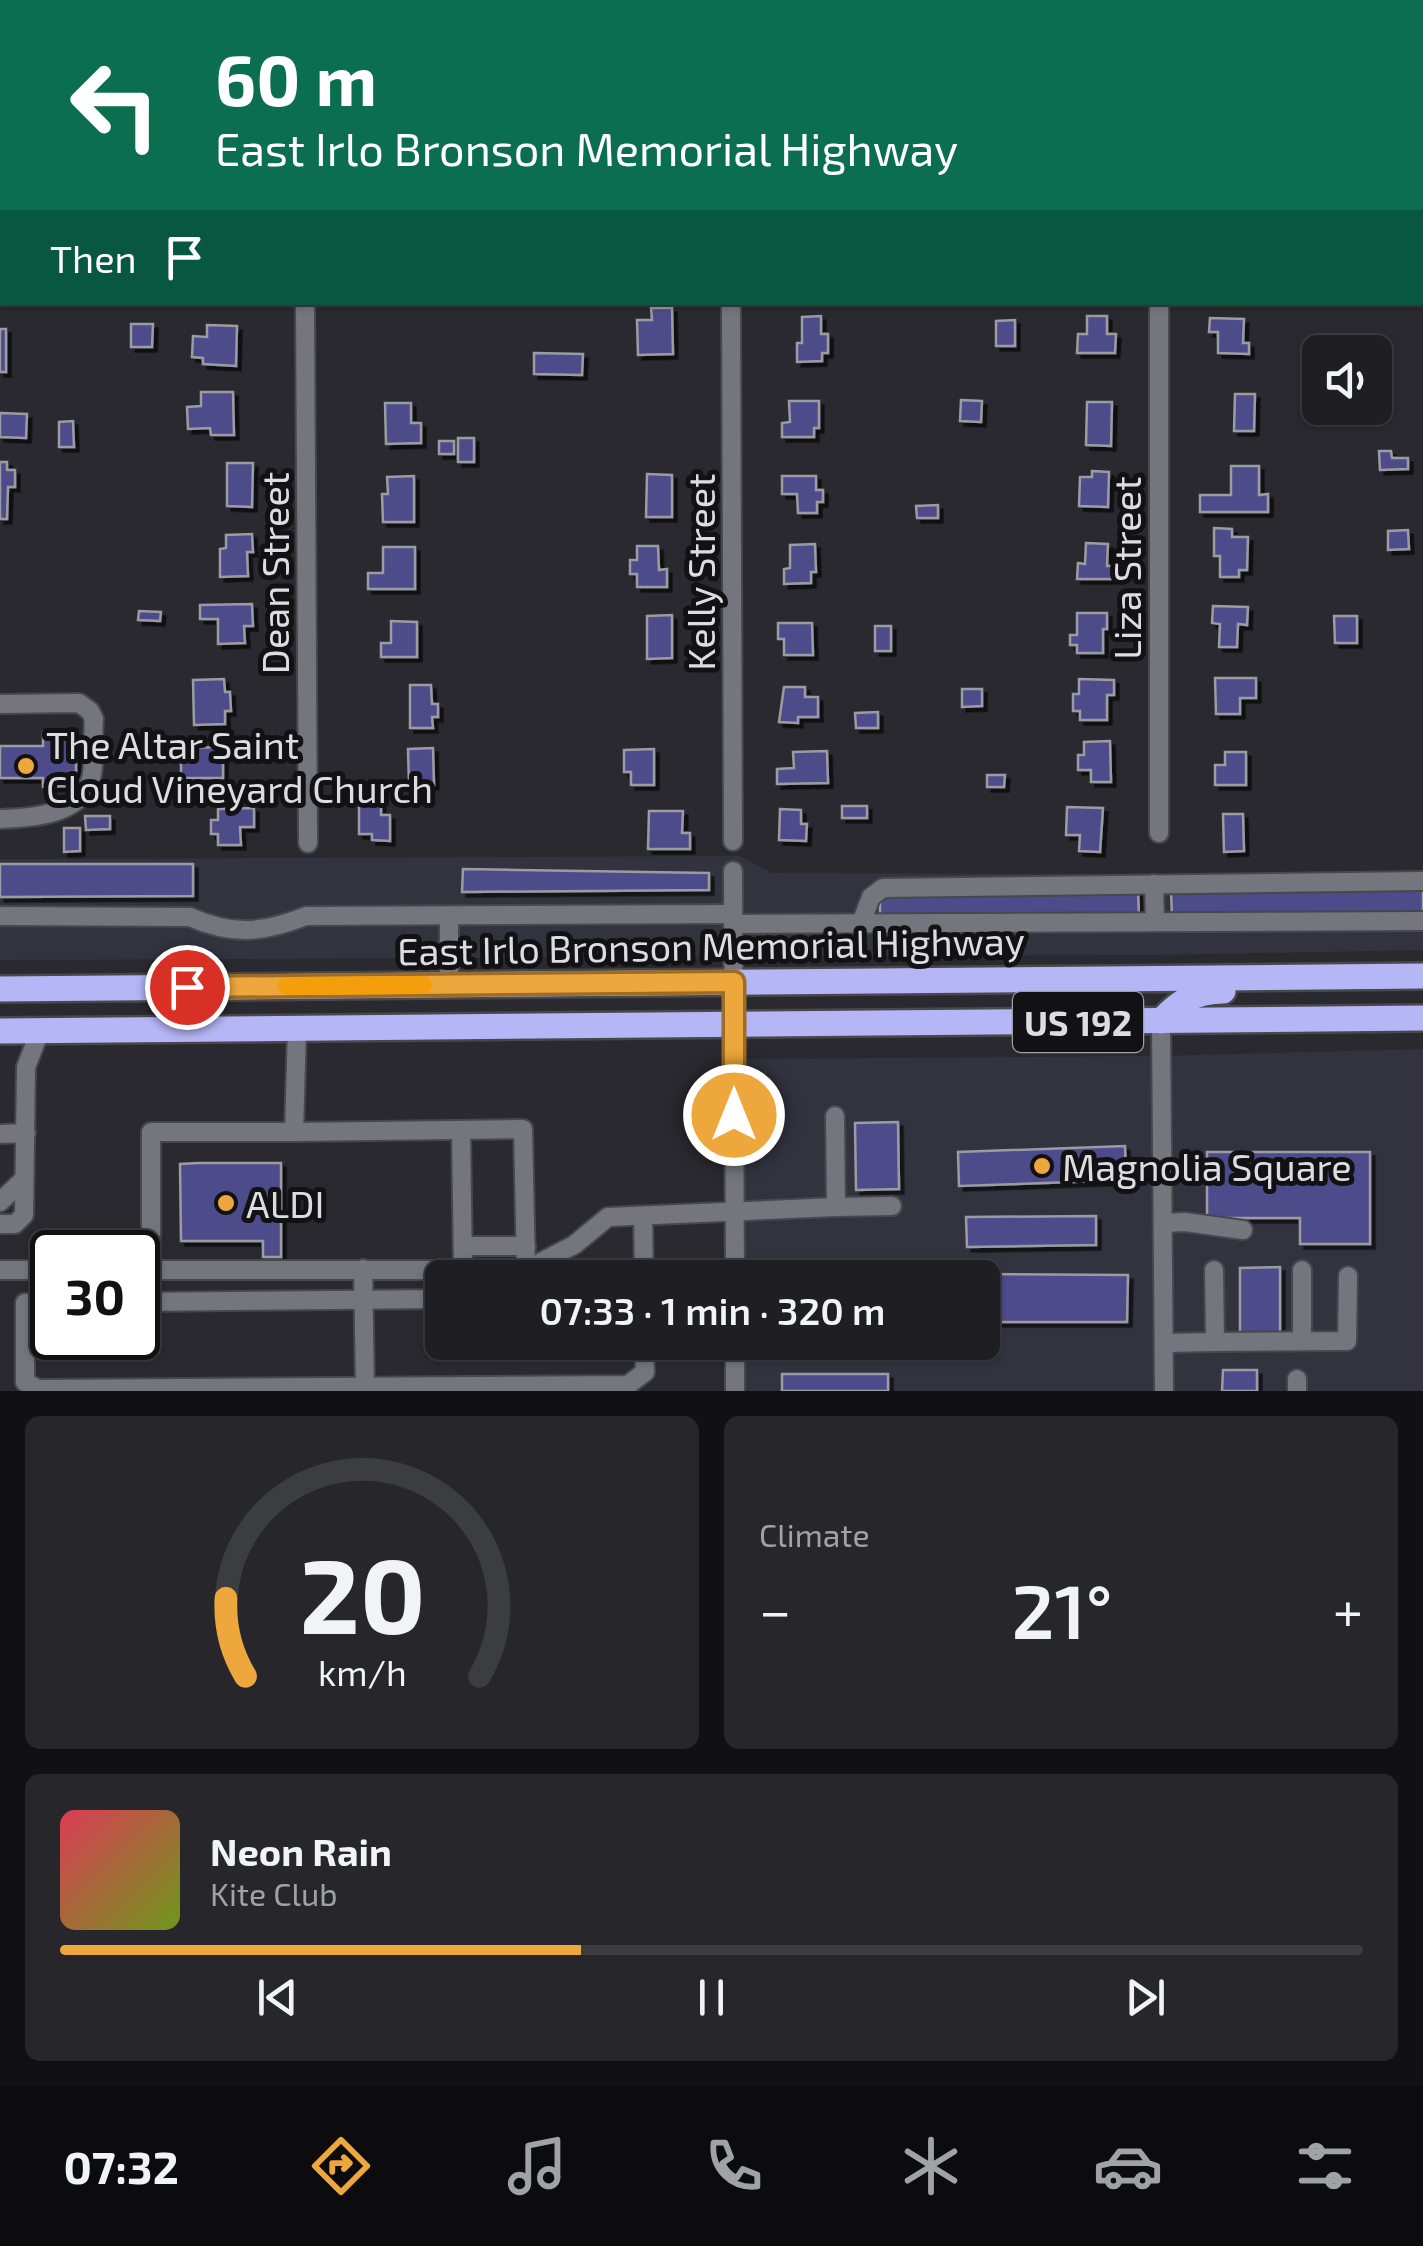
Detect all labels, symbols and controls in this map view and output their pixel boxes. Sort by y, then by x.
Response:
text: 60 m [215,36,377,120]
icon: left [50,40,180,170]
text: East Irlo Bronson Memorial Highway [215,121,958,175]
icon: arrive [157,230,212,285]
text: Then [50,235,137,281]
map controls [1302,335,1392,425]
button: sound [1302,335,1392,425]
street label: Dean Street [251,472,297,674]
street label: Kelly Street [677,473,723,671]
street label: Liza Street [1103,476,1149,660]
place label: The Altar Saint Cloud Vineyard Church [46,721,433,811]
marker: The Altar Saint Cloud Vineyard Church [15,755,37,777]
street label: East Irlo Bronson Memorial Highway [397,917,1025,973]
pin [145,945,230,1030]
icon: arrive [160,960,215,1015]
road number: US 192 [1013,992,1143,1052]
position arrow [682,1063,786,1167]
place label: Magnolia Square [1062,1143,1352,1189]
marker: Magnolia Square [1031,1155,1053,1177]
place label: ALDI [246,1180,324,1226]
marker: ALDI [215,1192,237,1214]
speed limit sign: 30 [30,1230,160,1360]
text: 07:33 · 1 min · 320 m [540,1287,885,1333]
text: Climate [759,1515,870,1553]
text: 20 [299,1530,425,1655]
text: 21° [1012,1564,1112,1654]
text: − [759,1576,791,1642]
text: + [1333,1576,1363,1642]
text: km/h [318,1650,406,1693]
text: Neon Rain [210,1828,392,1874]
text: Kite Club [210,1874,338,1912]
icon: previous [250,1970,305,2025]
icon: pause [684,1970,739,2025]
icon: next [1118,1970,1173,2025]
icon: directions [306,2131,376,2201]
icon: music [502,2131,572,2201]
icon: phone [699,2131,769,2201]
icon: climate [896,2131,966,2201]
icon: car [1093,2131,1163,2201]
icon: filters [1290,2131,1360,2201]
text: 07:32 [63,2139,179,2193]

